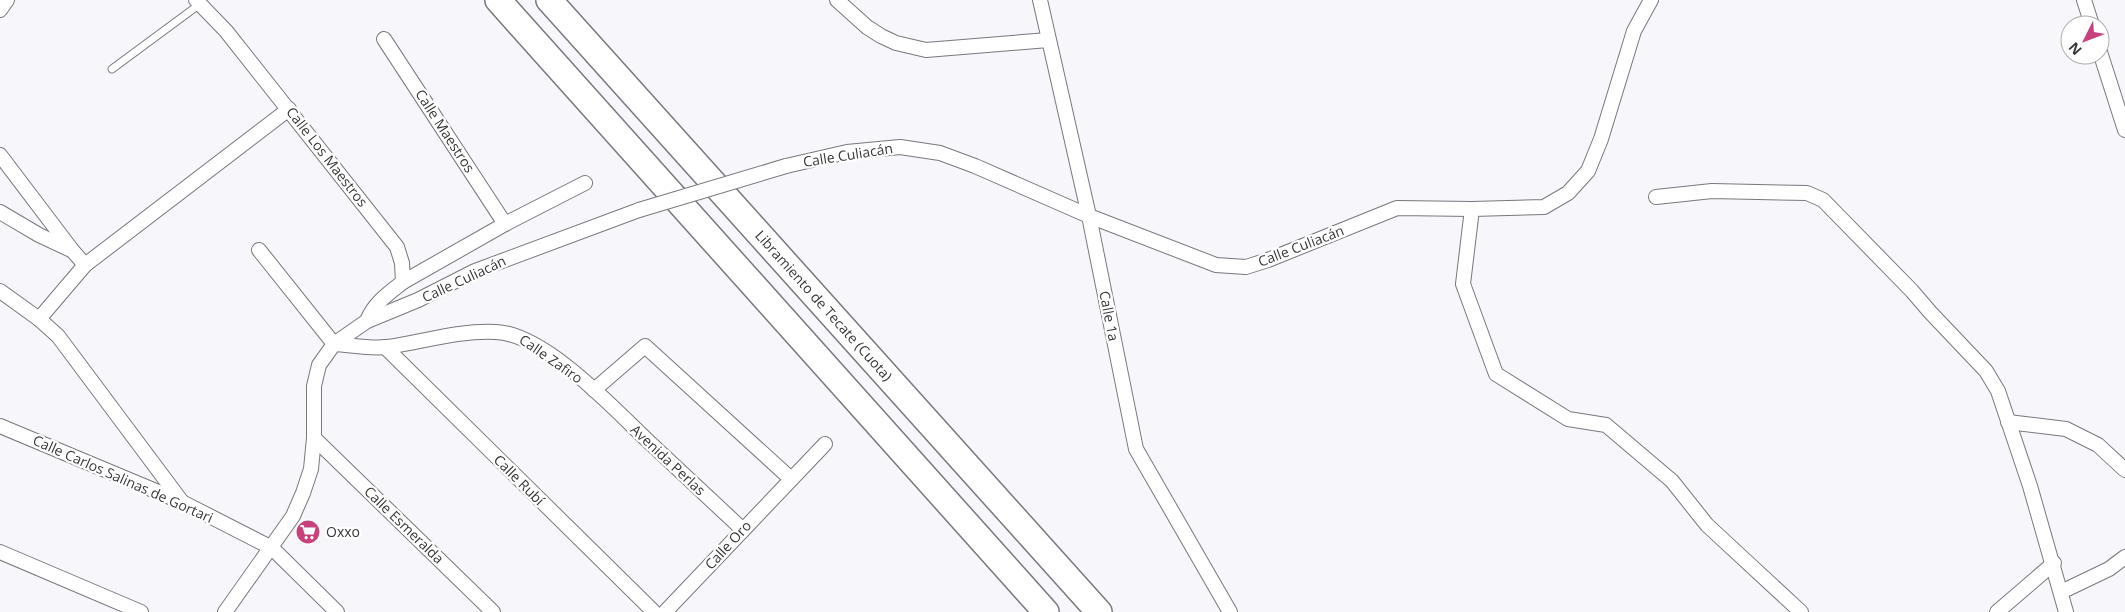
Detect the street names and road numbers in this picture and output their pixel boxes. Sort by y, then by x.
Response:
street label: Calle Maestros [411,85,480,176]
street label: Calle Los Maestros [282,103,373,211]
street label: Calle Culiacán [802,138,894,171]
street label: Calle Culiacán [1255,220,1346,271]
street label: Libramiento de Tecate (Cuota) [751,226,897,385]
street label: Calle Culiacán [419,251,509,306]
street label: Calle 1a [1095,289,1124,343]
street label: Calle Zafiro [516,330,587,387]
street label: Avenida Perlas [627,420,710,499]
street label: Calle Carlos Salinas de Gortari [30,430,216,527]
street label: Calle Rubí [490,450,549,509]
street label: Calle Esmeralda [360,482,448,568]
street label: Calle Oro [700,516,755,573]

